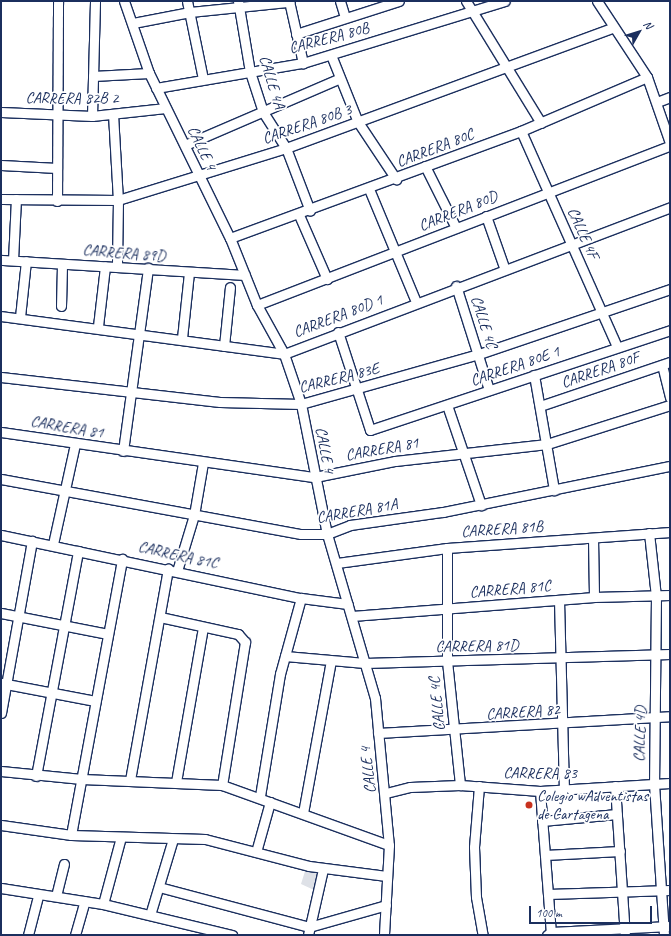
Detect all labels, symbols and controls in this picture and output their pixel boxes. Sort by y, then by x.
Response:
north arrow [619,12,659,52]
text: N [641,17,656,32]
street label: CARRERA 80B [287,18,371,58]
street label: CALLE 4A [255,53,289,111]
street label: CARRERA 82B 2 [25,88,119,108]
street label: CARRERA 80B 3 [260,100,354,148]
street label: CALLE 4 [183,123,221,173]
street label: CARRERA 80C [394,124,476,172]
street label: CARRERA 80D [416,187,500,235]
street label: CALLE 4F [563,204,603,262]
street label: CARRERA 89D [82,241,166,265]
street label: CARRERA 80D 1 [291,290,385,342]
street label: CALLE 4C [466,293,502,351]
street label: CARRERA 80E 1 [468,342,562,390]
street label: CARRERA 80F [559,348,641,392]
street label: CARRERA 83E [297,359,381,397]
street label: CARRERA 81 [29,412,105,442]
street label: CALLE 4 [311,425,339,475]
street label: CARRERA 81 [344,433,420,465]
street label: CARRERA 81A [315,494,399,528]
street label: CARRERA 81B [460,517,544,541]
street label: CARRERA 81C [136,537,220,573]
street label: CARRERA 81C [469,576,551,602]
street label: CARRERA 81D [435,636,519,656]
street label: CALLE 4C [425,676,449,732]
street label: CARRERA 82 [486,700,560,724]
street label: CALLE 4D [630,706,650,762]
street label: CALLE 4 [356,746,380,794]
street label: CARRERA 83 [503,763,577,783]
place label: Colegio wAdventistas de Cartagena [537,786,648,824]
marker: Colegio wAdventistas de Cartagena [524,800,534,810]
scale bar [531,898,654,924]
text: 100 m [536,905,562,921]

